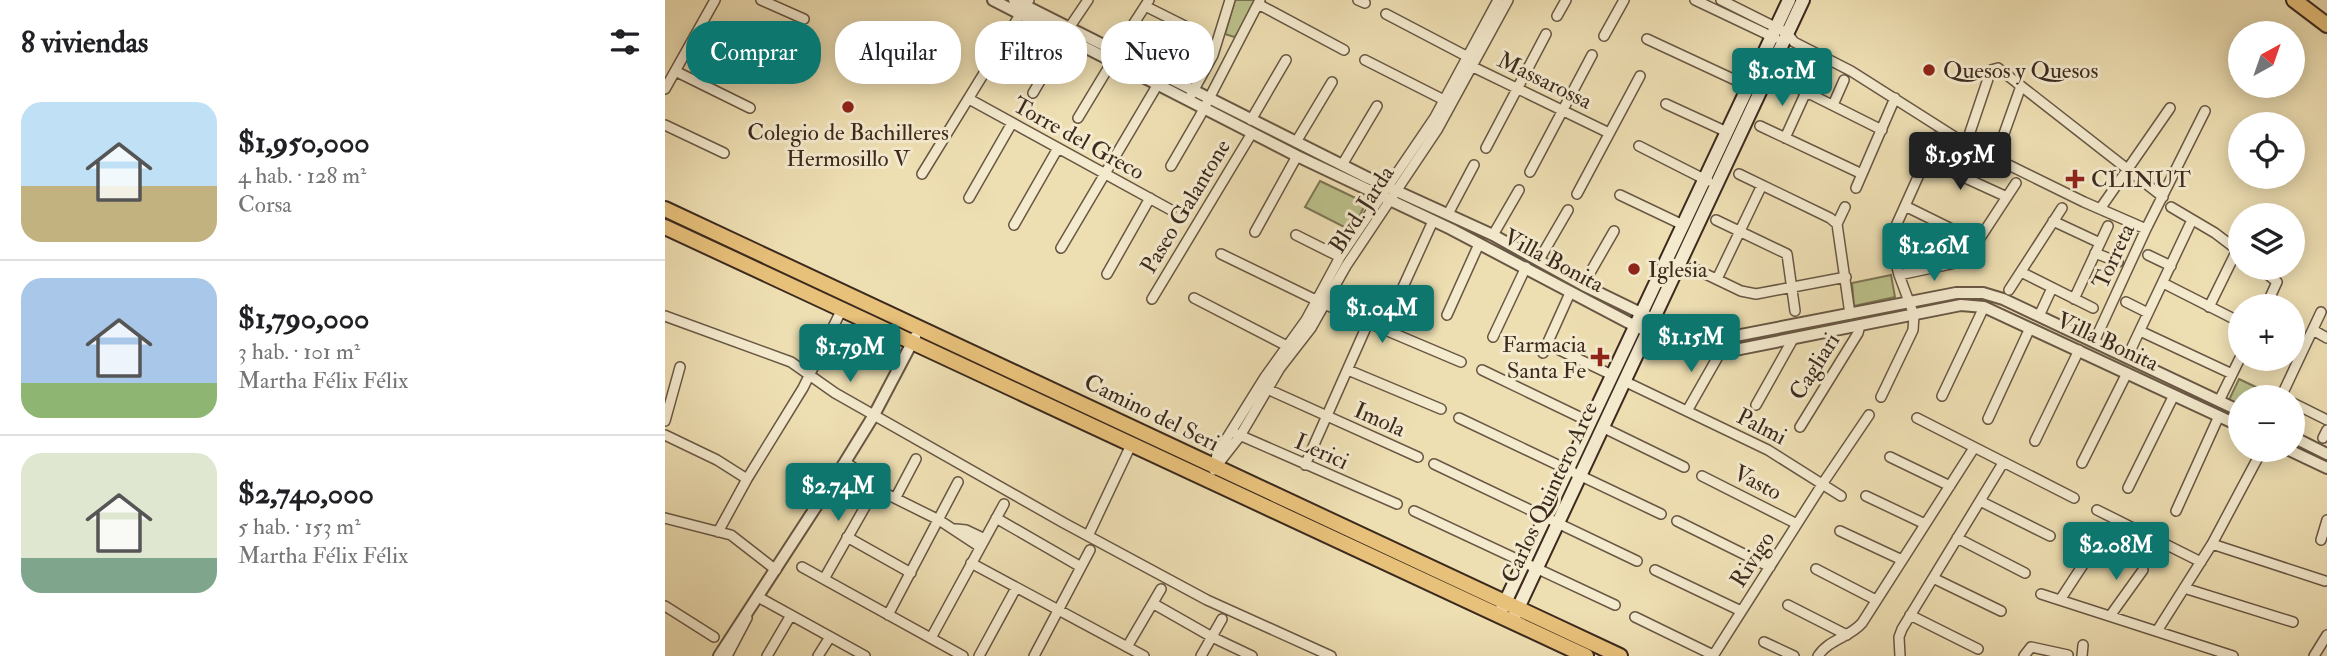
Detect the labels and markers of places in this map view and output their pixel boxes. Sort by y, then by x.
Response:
pin: $1.01M [1725,48,1839,108]
place label: Quesos y Quesos [1943,56,2098,85]
marker: Quesos y Quesos [1921,62,1937,78]
marker: Colegio de Bachilleres Hermosillo V [840,99,856,115]
place label: Colegio de Bachilleres Hermosillo V [747,118,949,173]
pin: $1.95M [1903,132,2017,192]
place label: CLINUT [2091,165,2191,194]
marker: CLINUT [2065,169,2085,189]
pin: $1.26M [1877,224,1991,283]
place label: Iglesia [1648,255,1708,284]
marker: Iglesia [1626,261,1642,277]
pin: $1.04M [1325,286,1439,345]
pin: $1.15M [1634,314,1748,374]
pin: $1.79M [793,324,907,384]
place label: Farmacia Santa Fe [1502,330,1587,385]
marker: Farmacia Santa Fe [1592,349,1608,365]
pin: $2.74M [781,463,895,523]
pin: $2.08M [2059,522,2173,582]

